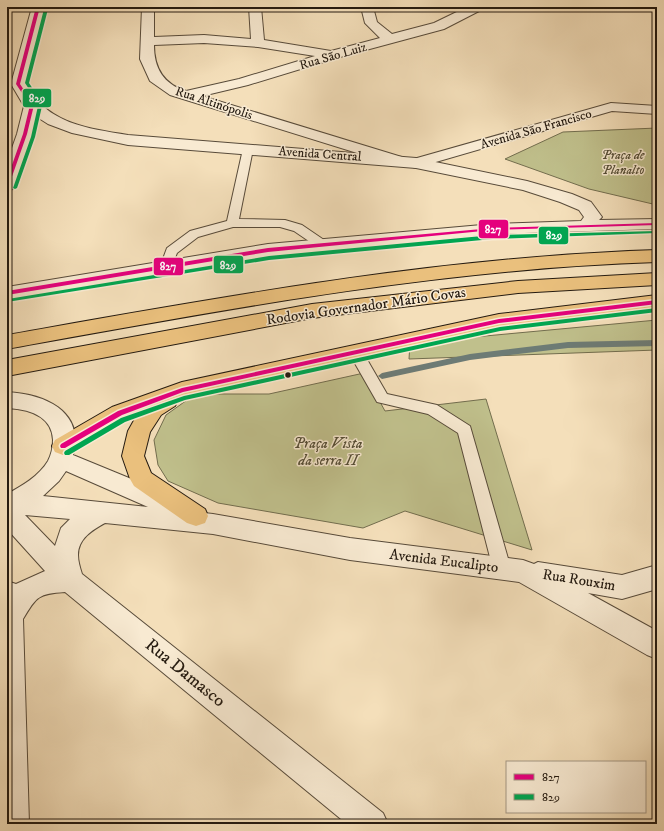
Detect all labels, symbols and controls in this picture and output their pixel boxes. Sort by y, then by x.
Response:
street label: Rua São Luiz [297,39,369,73]
street label: Rua Altinópolis [173,83,255,123]
line badge: 829 [22,88,52,108]
text: 829 [29,92,46,106]
street label: Avenida São Francisco [478,105,594,153]
street label: Avenida Central [278,143,362,165]
park label: Praça de Planalto [601,147,645,178]
line badge: 827 [478,219,509,239]
text: 827 [485,223,501,237]
line badge: 829 [538,226,569,245]
text: 829 [546,229,563,243]
line badge: 829 [213,255,244,274]
line badge: 827 [153,257,184,276]
text: 829 [220,259,237,273]
text: 827 [160,260,176,274]
street label: Rodovia Governador Mário Covas [265,283,467,329]
unlabelled marker [283,370,293,380]
park label: Praça Vista da serra II [294,434,362,470]
street label: Avenida Eucalipto [388,545,500,577]
street label: Rua Rouxim [541,565,617,595]
street label: Rua Damasco [140,634,230,712]
legend [506,761,646,813]
text: 827 [542,770,560,785]
text: 829 [542,790,560,805]

